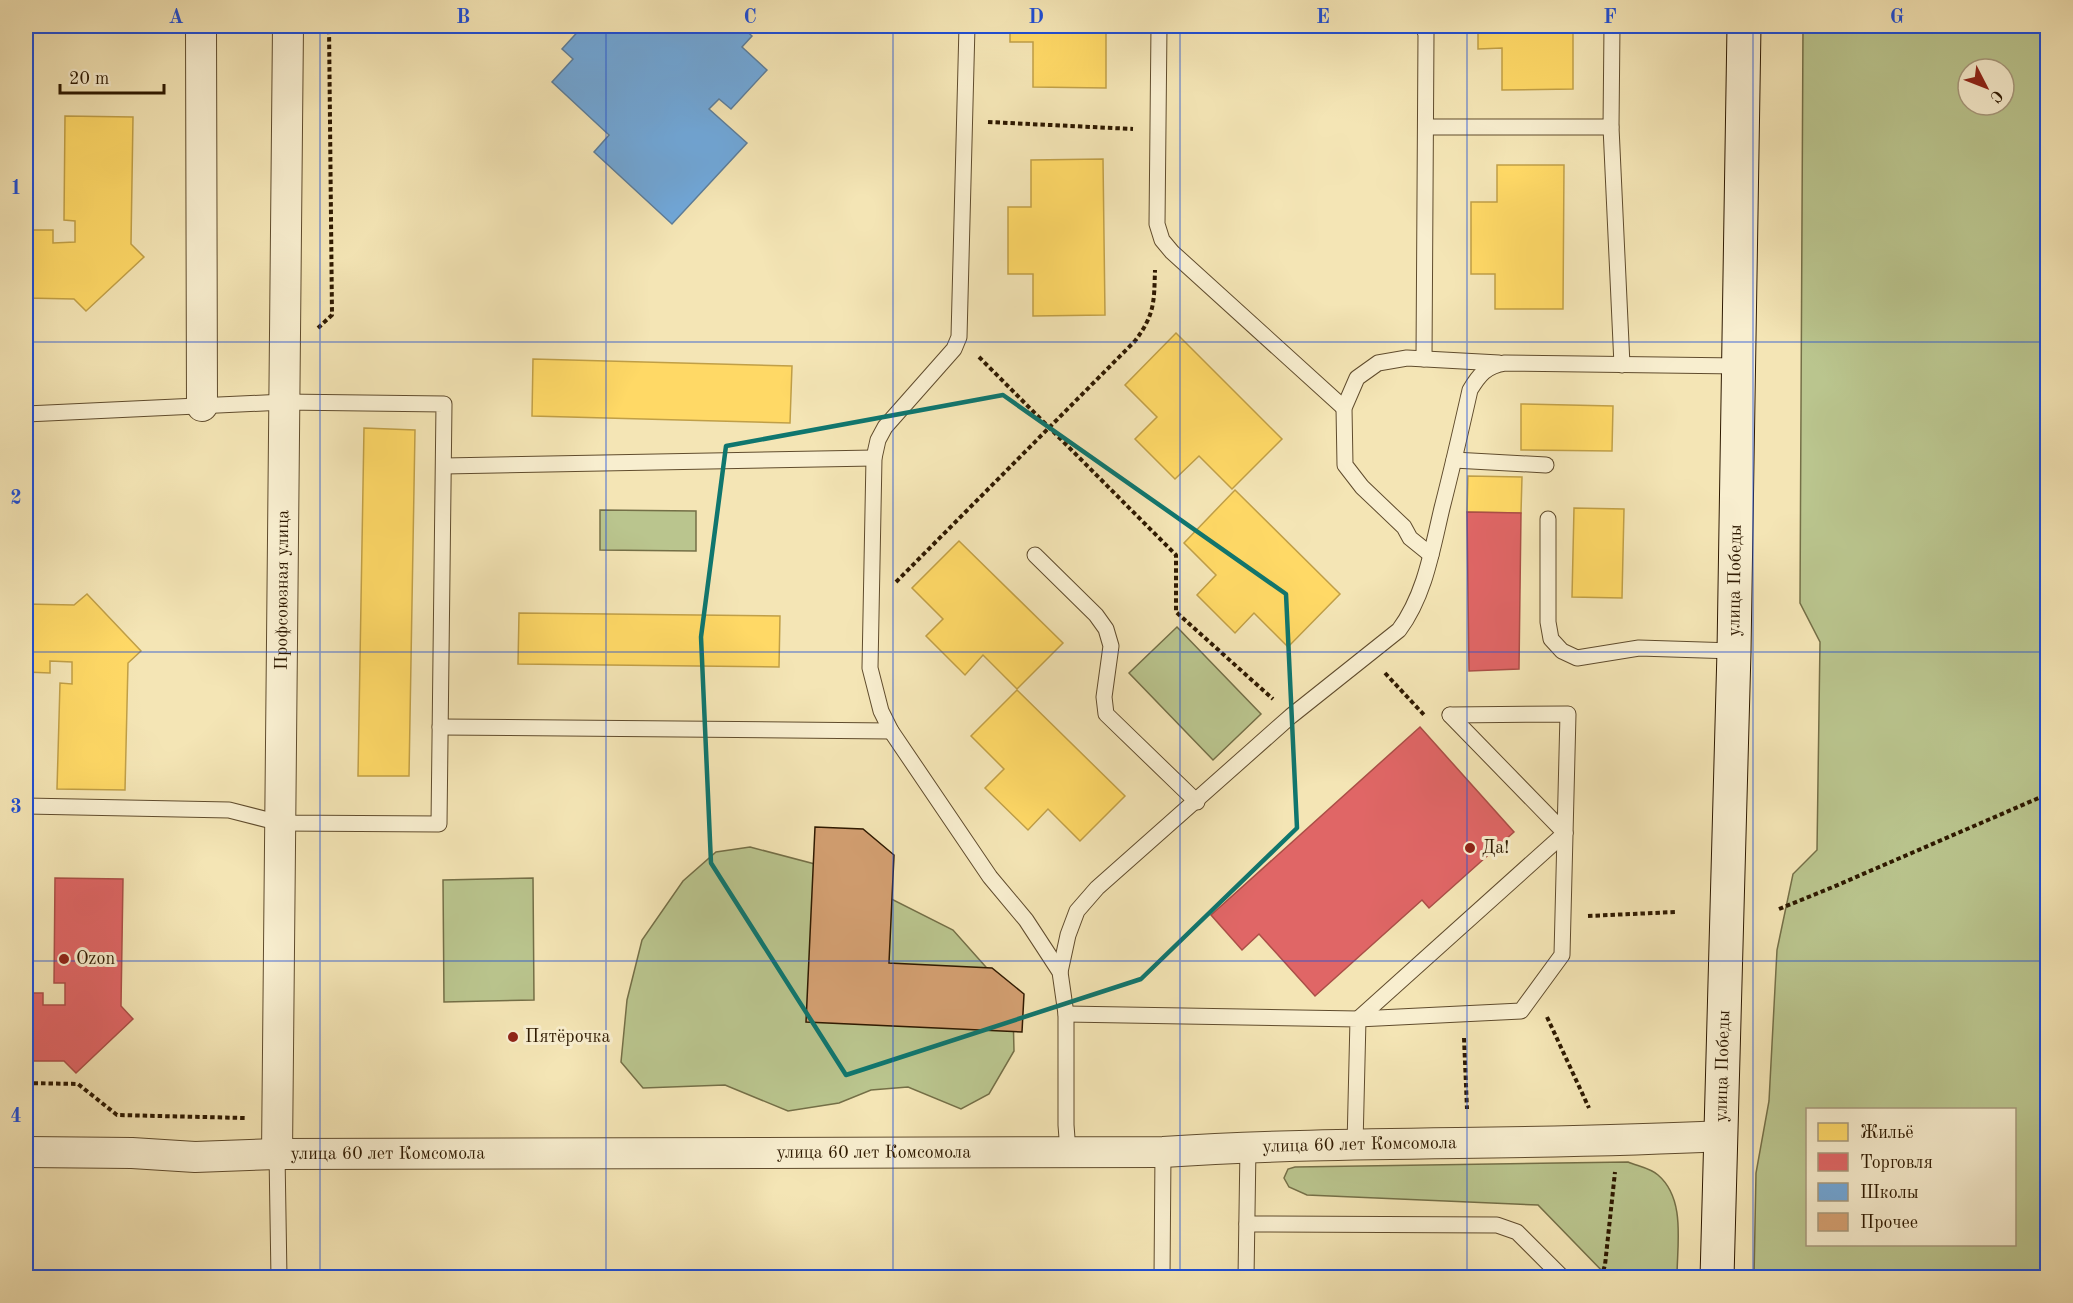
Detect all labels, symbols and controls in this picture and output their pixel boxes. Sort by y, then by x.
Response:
text: A [168,8,184,28]
text: B [456,8,470,28]
text: C [743,8,757,28]
text: D [1028,8,1044,28]
text: E [1316,8,1330,28]
text: F [1603,8,1617,28]
text: G [1890,8,1904,28]
scale bar [60,57,164,95]
north arrow [1956,57,2016,117]
text: 20 m [69,70,109,88]
text: С [1986,86,2005,105]
text: 1 [10,179,22,199]
text: 2 [10,489,22,509]
street label: Профсоюзная улица [273,510,292,670]
street label: улица Победы [1725,524,1745,636]
text: 3 [10,798,22,818]
place label: Да! [1482,839,1509,857]
marker: Да! [1463,841,1477,855]
place label: Ozon [76,950,115,968]
marker: Ozon [57,952,71,966]
street label: улица Победы [1712,1010,1733,1122]
place label: Пятёрочка [525,1028,611,1046]
marker: Пятёрочка [506,1030,520,1044]
text: 4 [10,1107,22,1127]
legend [1806,1108,2016,1246]
text: Жильё [1860,1124,1914,1142]
street label: улица 60 лет Комсомола [1262,1134,1457,1156]
street label: улица 60 лет Комсомола [777,1143,971,1162]
street label: улица 60 лет Комсомола [291,1145,485,1163]
text: Торговля [1860,1154,1933,1172]
text: Школы [1860,1184,1919,1202]
text: Прочее [1860,1214,1918,1232]

